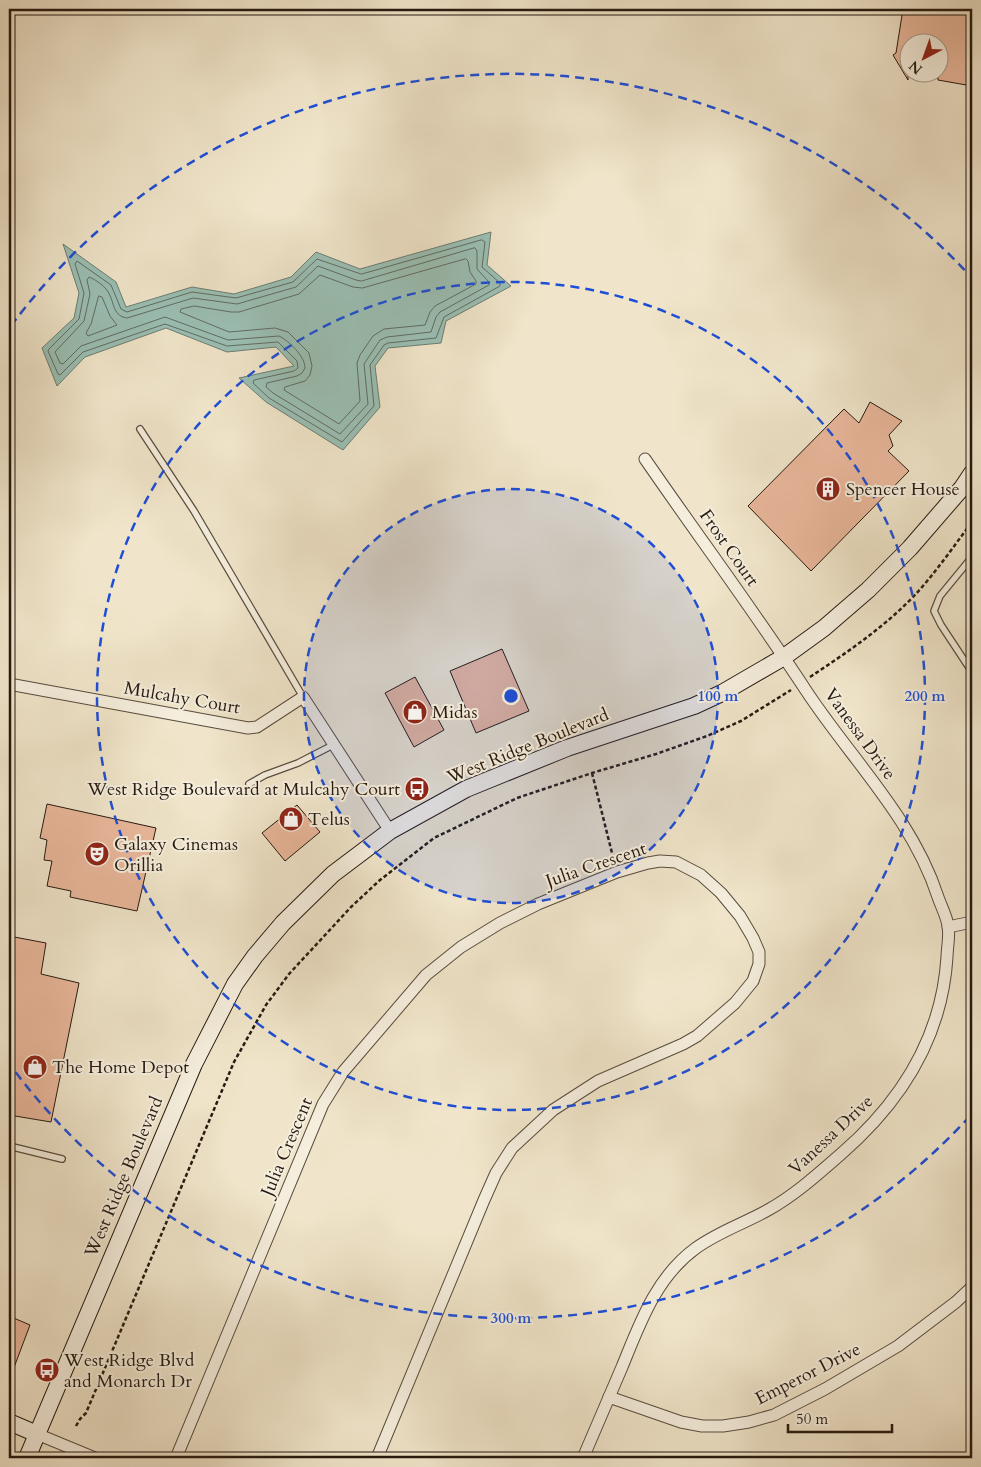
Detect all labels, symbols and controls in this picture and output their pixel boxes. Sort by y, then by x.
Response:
north arrow [898,32,948,82]
text: N [905,56,927,79]
building icon: Spencer House [815,476,841,502]
place label: Spencer House [846,477,960,502]
street label: Frost Court [693,504,765,592]
street label: Mulcahy Court [122,676,242,721]
street label: Vanessa Drive [818,683,902,785]
text: 100 m [698,686,739,706]
text: 200 m [905,686,946,706]
centre of rings [502,687,520,705]
shop icon: Midas [402,699,428,725]
place label: Midas [432,700,477,725]
street label: West Ridge Boulevard [442,702,613,790]
bus stop icon: West Ridge Boulevard at Mulcahy Court [404,776,430,802]
place label: West Ridge Boulevard at Mulcahy Court [86,777,400,802]
shop icon: Telus [278,806,304,832]
place label: Telus [308,807,350,832]
place label: Galaxy Cinemas Orillia [114,832,238,878]
street label: Julia Crescent [539,836,650,895]
theatre icon: Galaxy Cinemas Orillia [84,841,110,867]
shop icon: The Home Depot [22,1054,48,1080]
place label: The Home Depot [52,1055,189,1080]
street label: Vanessa Drive [783,1089,879,1181]
street label: West Ridge Boulevard [78,1092,169,1262]
street label: Julia Crescent [254,1093,319,1203]
text: 300 m [491,1308,532,1328]
street label: Emperor Drive [751,1337,865,1411]
place label: West Ridge Blvd and Monarch Dr [63,1348,195,1394]
bus stop icon: West Ridge Blvd and Monarch Dr [34,1357,60,1383]
scale bar [788,1402,892,1434]
text: 50 m [796,1409,828,1429]

